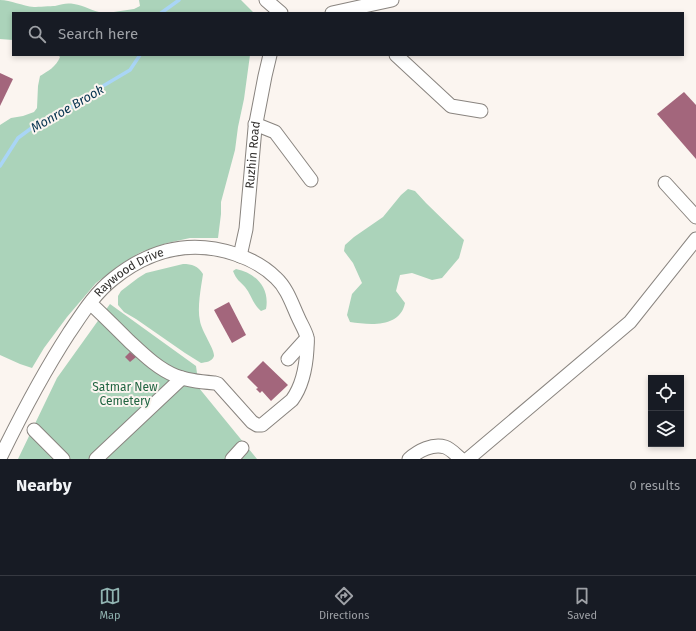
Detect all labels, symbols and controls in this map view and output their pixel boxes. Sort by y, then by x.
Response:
search box [12,12,684,56]
icon: search [26,23,48,45]
text: Search here [58,25,138,43]
water label: Monroe Brook [28,81,106,135]
street label: Ruzhin Road [243,120,263,189]
street label: Raywood Drive [91,245,165,300]
map controls [648,375,684,447]
button: locate [648,375,684,411]
park label: Satmar New Cemetery [92,380,158,408]
button: layers [648,411,684,447]
text: Nearby [16,475,71,496]
text: 0 results [629,478,680,493]
tab: Map [99,585,121,622]
tab: Directions [319,585,369,622]
tab: Saved [567,585,597,622]

